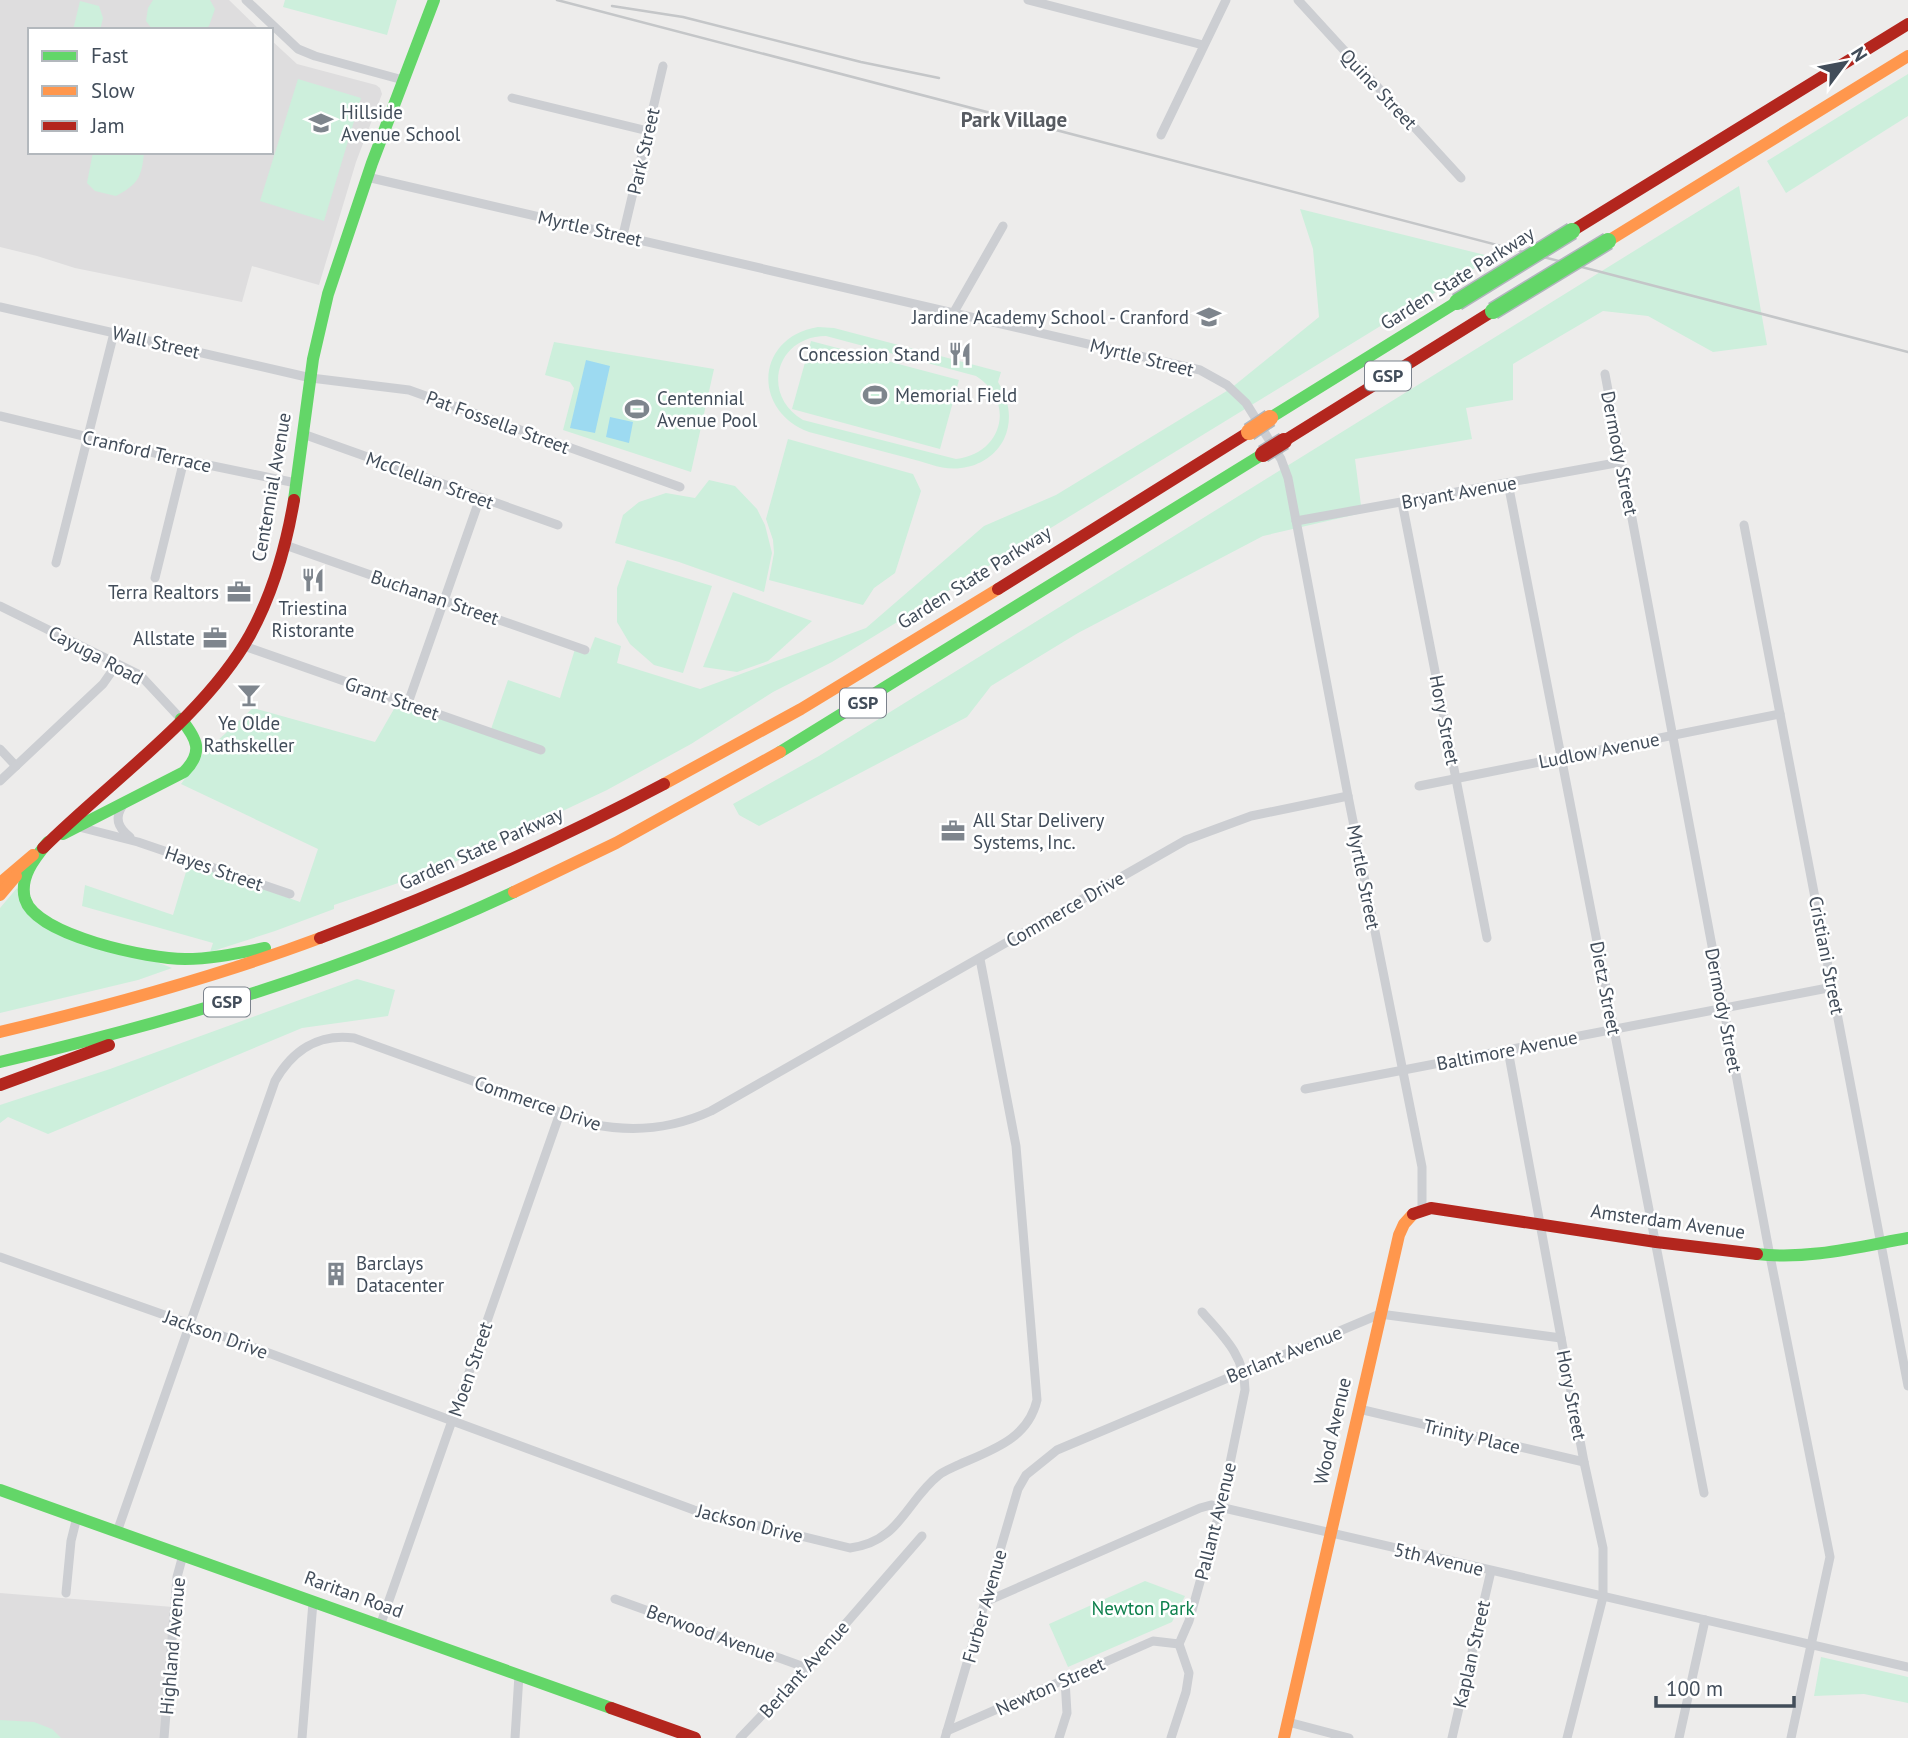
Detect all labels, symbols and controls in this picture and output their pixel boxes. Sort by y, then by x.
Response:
legend [28,28,273,154]
north arrow [1810,28,1880,98]
text: Fast [91,42,128,69]
text: N [1846,42,1873,66]
street label: Quine Street [1335,44,1423,135]
text: Slow [91,77,135,104]
place label: Hillside Avenue School [341,100,461,146]
street label: Park Street [621,105,665,197]
district label: Park Village [961,106,1067,133]
school or university icon: Hillside Avenue School [307,109,335,137]
text: Jam [90,112,125,139]
street label: Myrtle Street [536,204,645,252]
street label: Garden State Parkway [1376,221,1539,335]
school or university icon: Jardine Academy School - Cranford [1195,303,1223,331]
place label: Jardine Academy School - Cranford [911,305,1189,329]
street label: Wall Street [110,320,203,364]
street label: Myrtle Street [1088,333,1197,382]
restaurant icon: Concession Stand [946,340,974,368]
place label: Concession Stand [798,342,940,366]
road number: GSP [1365,362,1411,390]
sports icon: Memorial Field [861,381,889,409]
place label: Memorial Field [895,383,1017,407]
street label: Pat Fossella Street [423,385,573,459]
place label: Centennial Avenue Pool [657,386,758,432]
street label: Dermody Street [1596,389,1644,518]
sports icon: Centennial Avenue Pool [623,395,651,423]
street label: Centennial Avenue [246,411,296,563]
street label: Cranford Terrace [80,424,214,478]
street label: McClellan Street [363,446,498,514]
street label: Bryant Avenue [1400,470,1518,514]
street label: Garden State Parkway [893,520,1056,634]
street label: Buchanan Street [368,564,503,630]
restaurant icon: Triestina Ristorante [299,566,327,594]
office icon: Terra Realtors [225,578,253,606]
place label: Terra Realtors [108,580,219,604]
place label: Triestina Ristorante [272,596,354,642]
street label: Cayuga Road [44,620,148,690]
office icon: Allstate [201,624,229,652]
place label: Allstate [133,626,195,650]
street label: Grant Street [342,671,443,725]
street label: Hory Street [1425,673,1466,768]
bar icon: Ye Olde Rathskeller [235,681,263,709]
road number: GSP [840,688,886,718]
place label: Ye Olde Rathskeller [203,711,295,757]
street label: Ludlow Avenue [1536,727,1662,773]
street label: Garden State Parkway [395,801,567,895]
place label: All Star Delivery Systems, Inc. [973,808,1105,854]
office icon: All Star Delivery Systems, Inc. [939,817,967,845]
street label: Myrtle Street [1342,823,1386,932]
street label: Hayes Street [162,840,267,896]
street label: Commerce Drive [1002,865,1128,953]
street label: Cristiani Street [1804,894,1850,1017]
street label: Dietz Street [1585,939,1627,1038]
street label: Dermody Street [1700,946,1748,1075]
road number: GSP [204,987,250,1016]
street label: Baltimore Avenue [1434,1025,1580,1075]
street label: Commerce Drive [471,1070,605,1136]
street label: Amsterdam Avenue [1589,1198,1747,1244]
place label: Barclays Datacenter [356,1251,445,1297]
building icon: Barclays Datacenter [322,1260,350,1288]
street label: Jackson Drive [160,1304,271,1364]
street label: Moen Street [443,1318,498,1420]
street label: Berlant Avenue [1223,1320,1345,1388]
street label: Hory Street [1552,1348,1593,1443]
street label: Wood Avenue [1308,1375,1356,1487]
street label: Trinity Place [1421,1413,1523,1459]
street label: Pallant Avenue [1189,1460,1241,1582]
street label: Jackson Drive [693,1498,806,1548]
street label: 5th Avenue [1392,1537,1486,1581]
street label: Furber Avenue [956,1547,1012,1665]
street label: Raritan Road [301,1565,407,1623]
street label: Highland Avenue [154,1576,190,1716]
park label: Newton Park [1091,1596,1195,1620]
street label: Kaplan Street [1447,1597,1495,1710]
street label: Berwood Avenue [643,1599,779,1667]
street label: Berlant Avenue [754,1615,854,1723]
street label: Newton Street [992,1651,1109,1721]
scale bar [1656,1664,1794,1708]
text: 100 m [1666,1675,1723,1702]

